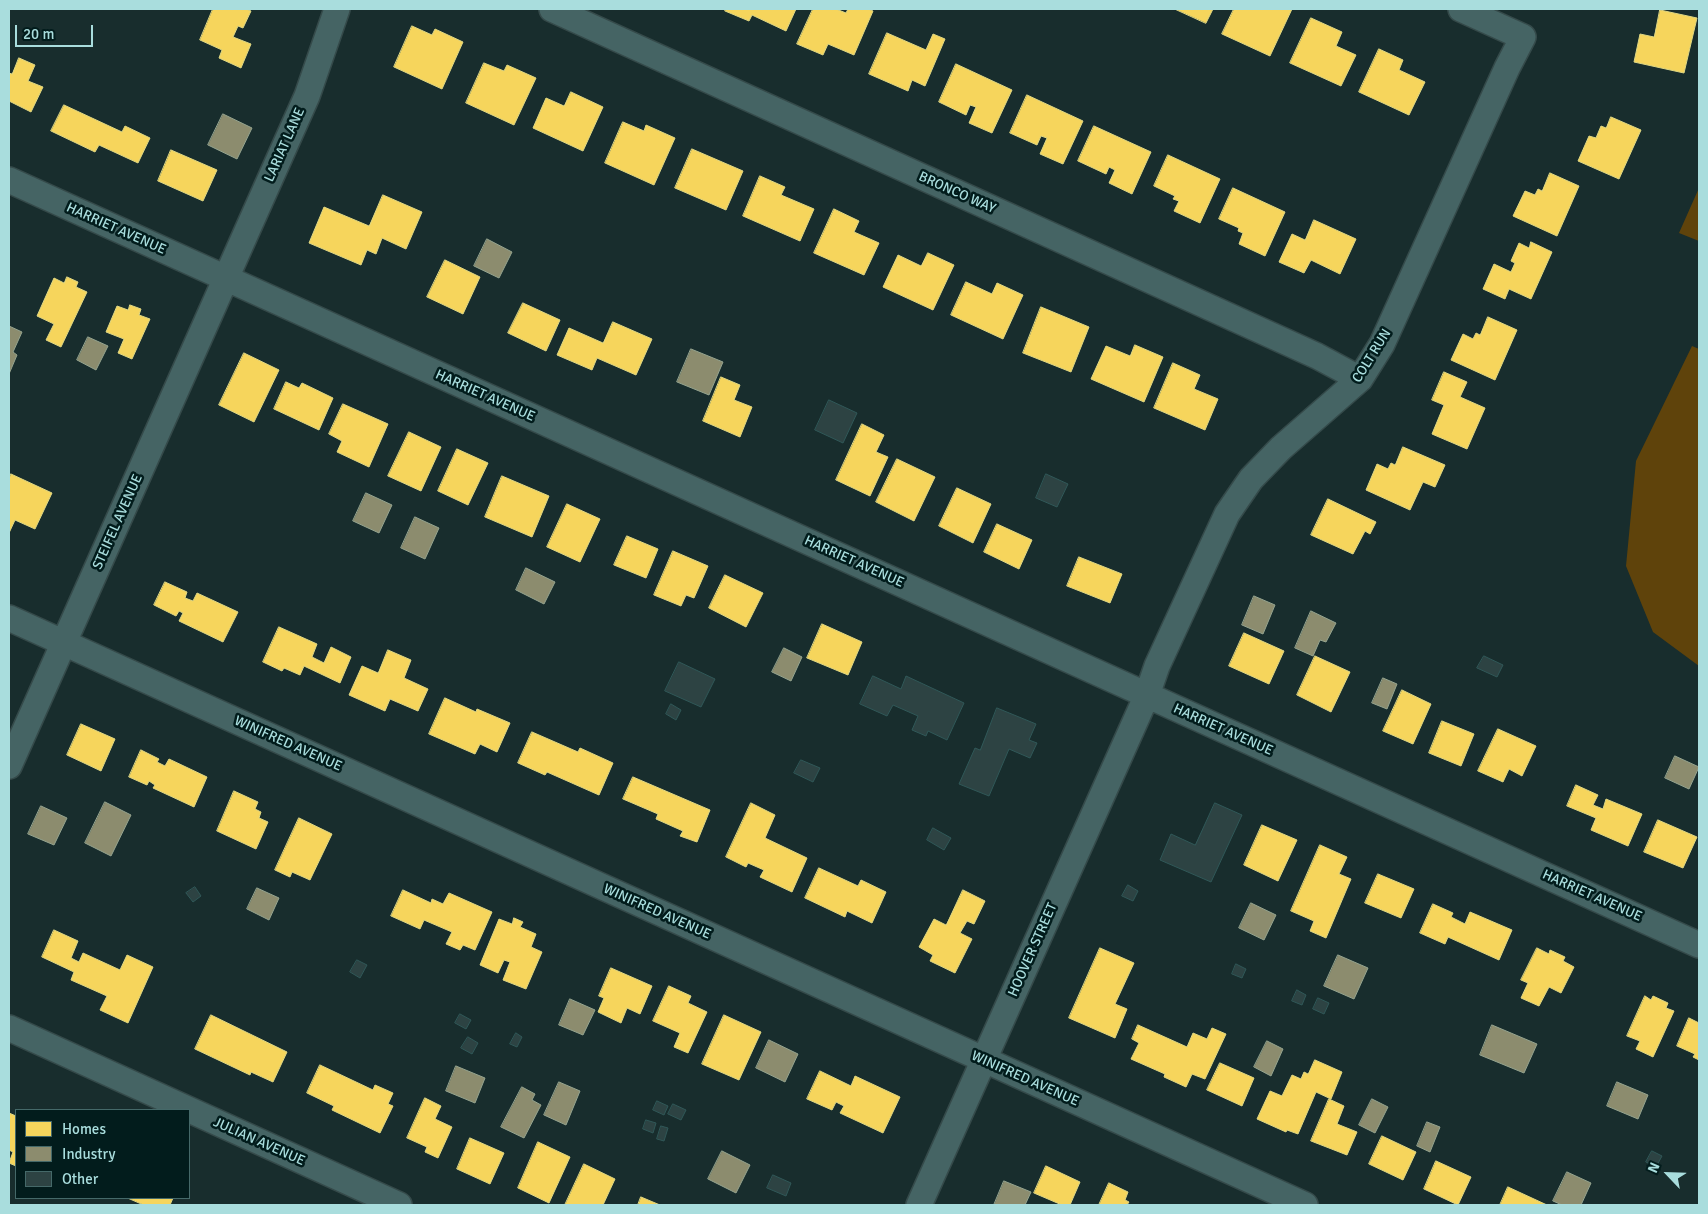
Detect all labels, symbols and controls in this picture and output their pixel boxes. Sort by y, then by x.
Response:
scale bar [18,15,95,47]
text: 20 m [23,25,54,43]
street label: LARIAT LANE [261,105,309,185]
street label: BRONCO WAY [916,169,998,217]
street label: HARRIET AVENUE [64,199,168,259]
street label: COLT RUN [1349,326,1395,386]
street label: HARRIET AVENUE [433,366,537,426]
street label: STEIFEL AVENUE [89,472,147,572]
street label: HARRIET AVENUE [802,532,906,592]
street label: HARRIET AVENUE [1171,700,1275,760]
street label: WINIFRED AVENUE [232,713,344,775]
street label: HARRIET AVENUE [1540,866,1644,926]
street label: WINIFRED AVENUE [601,881,713,943]
street label: HOOVER STREET [1005,901,1061,999]
street label: WINIFRED AVENUE [969,1048,1081,1110]
legend [15,1109,190,1199]
street label: JULIAN AVENUE [211,1114,307,1170]
text: Homes [62,1120,106,1138]
text: Industry [62,1145,115,1163]
north arrow [1643,1149,1693,1199]
text: N [1644,1160,1664,1176]
text: Other [62,1170,98,1188]

